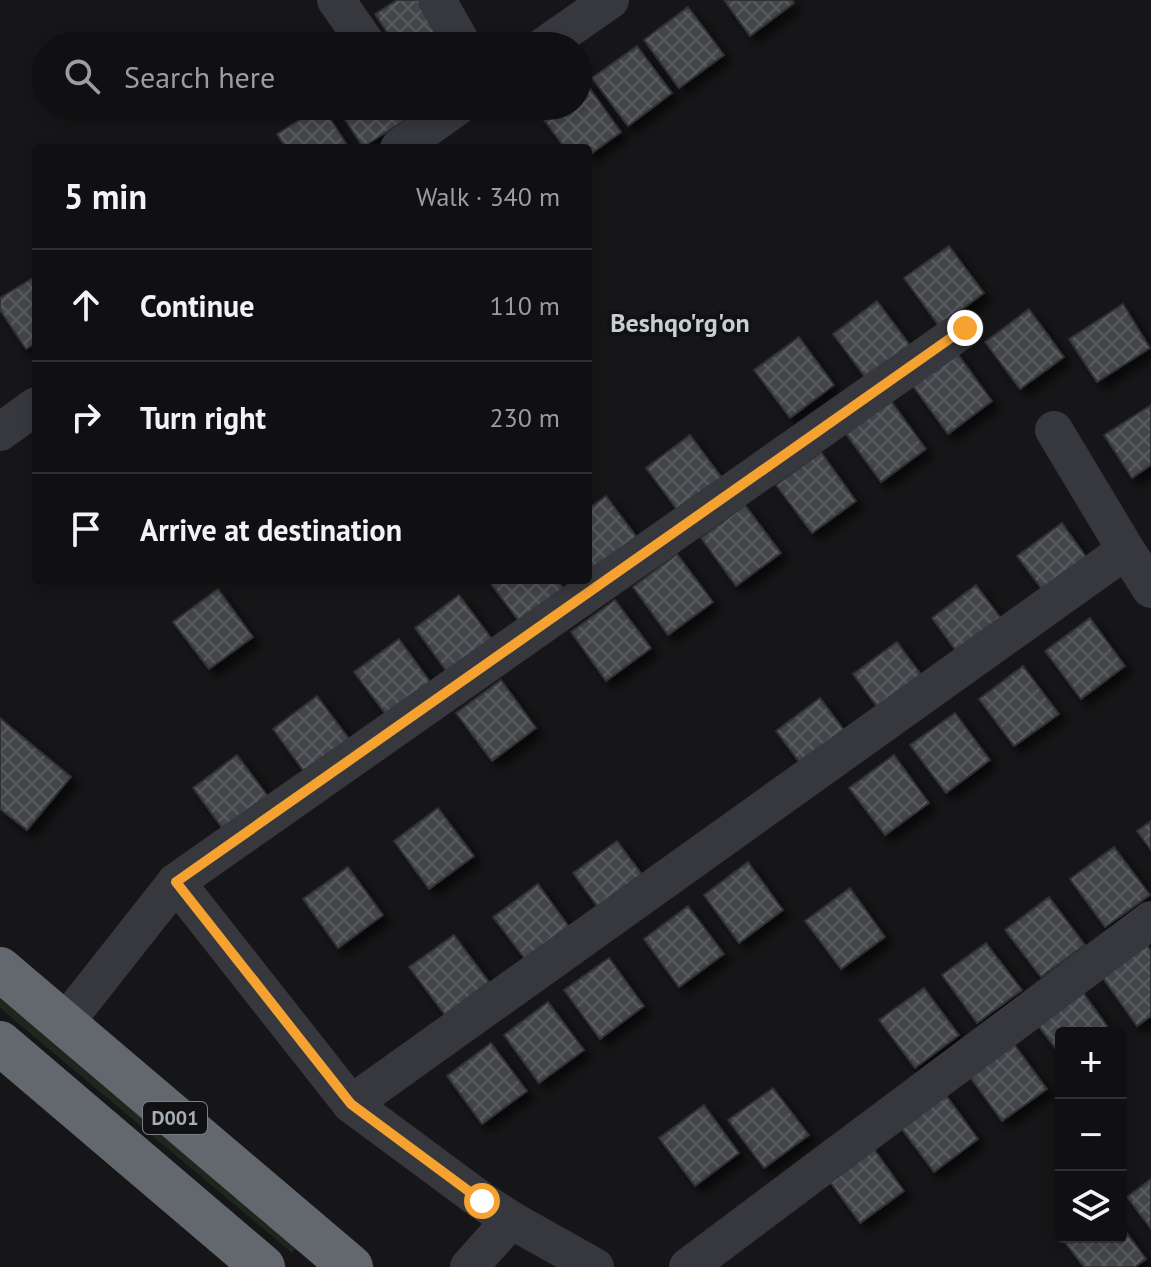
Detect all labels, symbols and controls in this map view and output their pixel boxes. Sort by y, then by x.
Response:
search box [32,32,592,120]
icon: search [60,54,104,98]
text: Search here [124,57,275,96]
text: 5 min [64,174,147,218]
text: Walk · 340 m [416,180,560,213]
icon: ahead [64,283,108,327]
text: Continue [140,286,254,325]
text: 110 m [489,289,560,322]
district label: Beshqo'rg'on [610,306,750,339]
route end [947,310,983,346]
icon: right [64,395,108,439]
text: Turn right [140,398,266,437]
text: 230 m [489,401,560,434]
icon: arrive [64,507,108,551]
text: Arrive at destination [140,510,402,549]
map controls [1055,1027,1127,1243]
button: + [1055,1027,1127,1099]
button: − [1055,1099,1127,1171]
road number: D001 [143,1102,207,1134]
button: layers [1055,1171,1127,1243]
route start [464,1183,500,1219]

